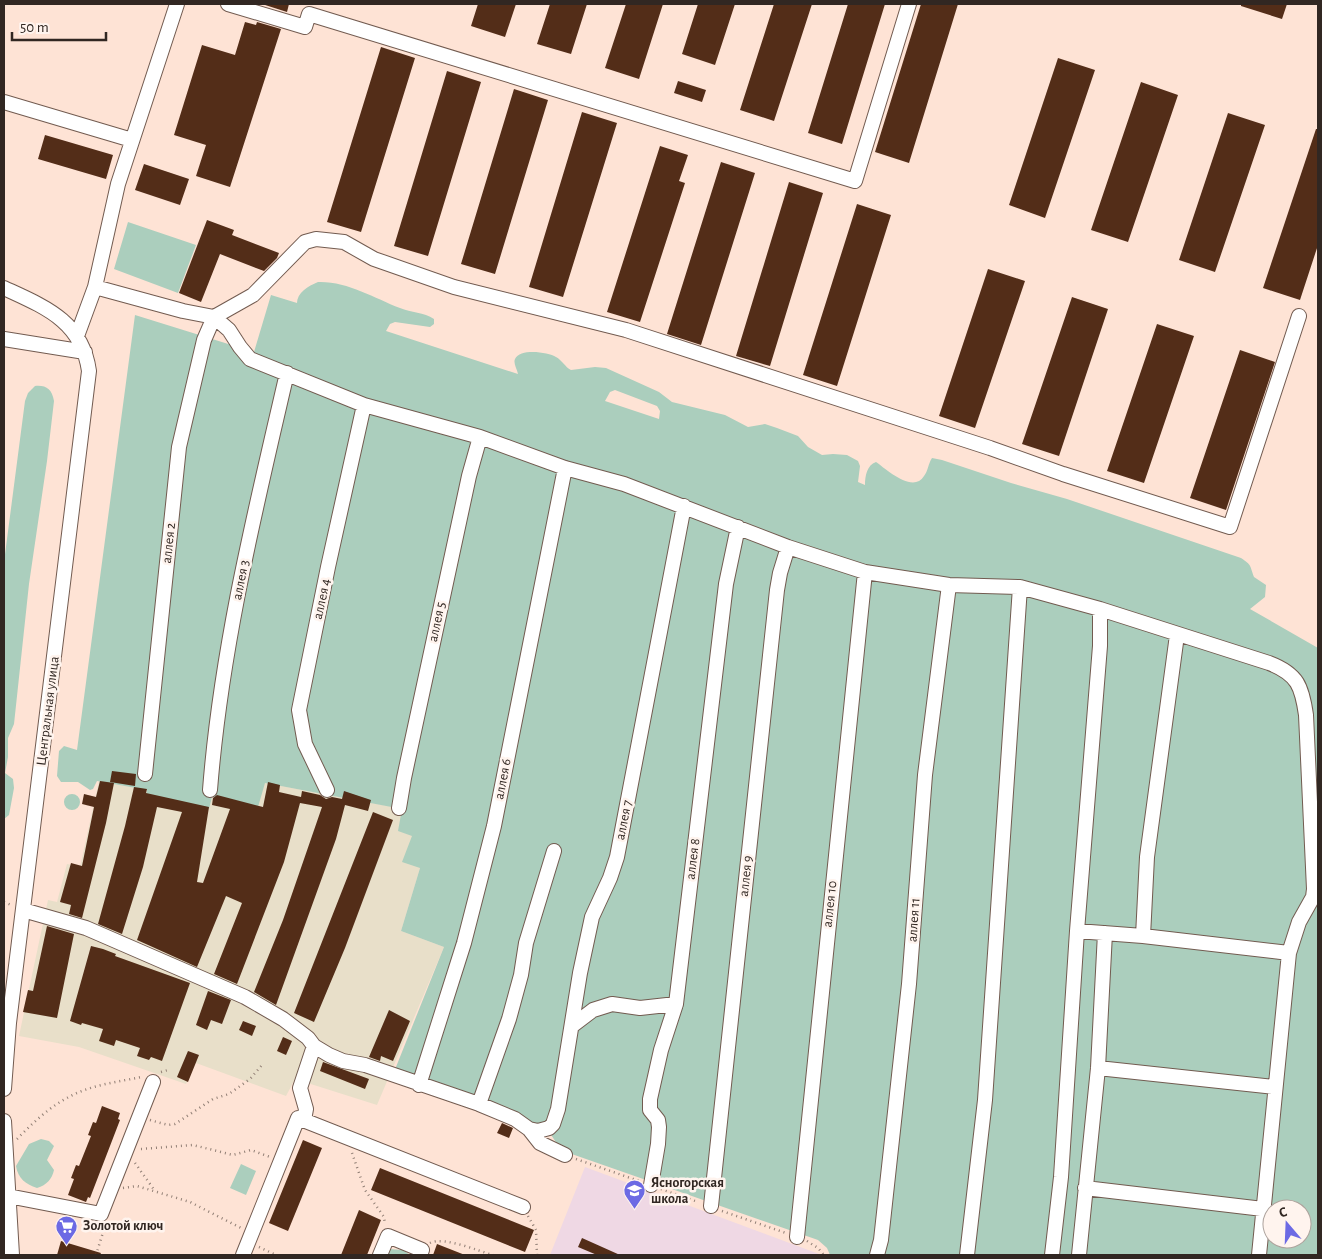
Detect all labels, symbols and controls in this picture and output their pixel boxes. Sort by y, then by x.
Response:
scale bar [12,10,106,42]
text: 50 m [20,20,49,35]
street label: аллея 2 [160,522,178,564]
street label: аллея 3 [230,559,252,601]
street label: аллея 4 [311,577,333,621]
street label: аллея 5 [426,601,448,643]
street label: Центральная улица [34,655,62,767]
street label: аллея 6 [492,757,514,801]
street label: аллея 7 [613,799,635,841]
street label: аллея 8 [684,838,702,880]
street label: аллея 9 [737,855,755,897]
street label: аллея 10 [821,880,839,928]
street label: аллея 11 [905,897,923,943]
place label: Ясногорская школа [651,1176,724,1206]
school or university icon: Ясногорская школа [623,1179,647,1210]
north arrow [1262,1199,1312,1249]
text: С [1277,1205,1289,1221]
supermarket icon: Золотой ключ [55,1214,79,1245]
place label: Золотой ключ [83,1219,163,1233]

